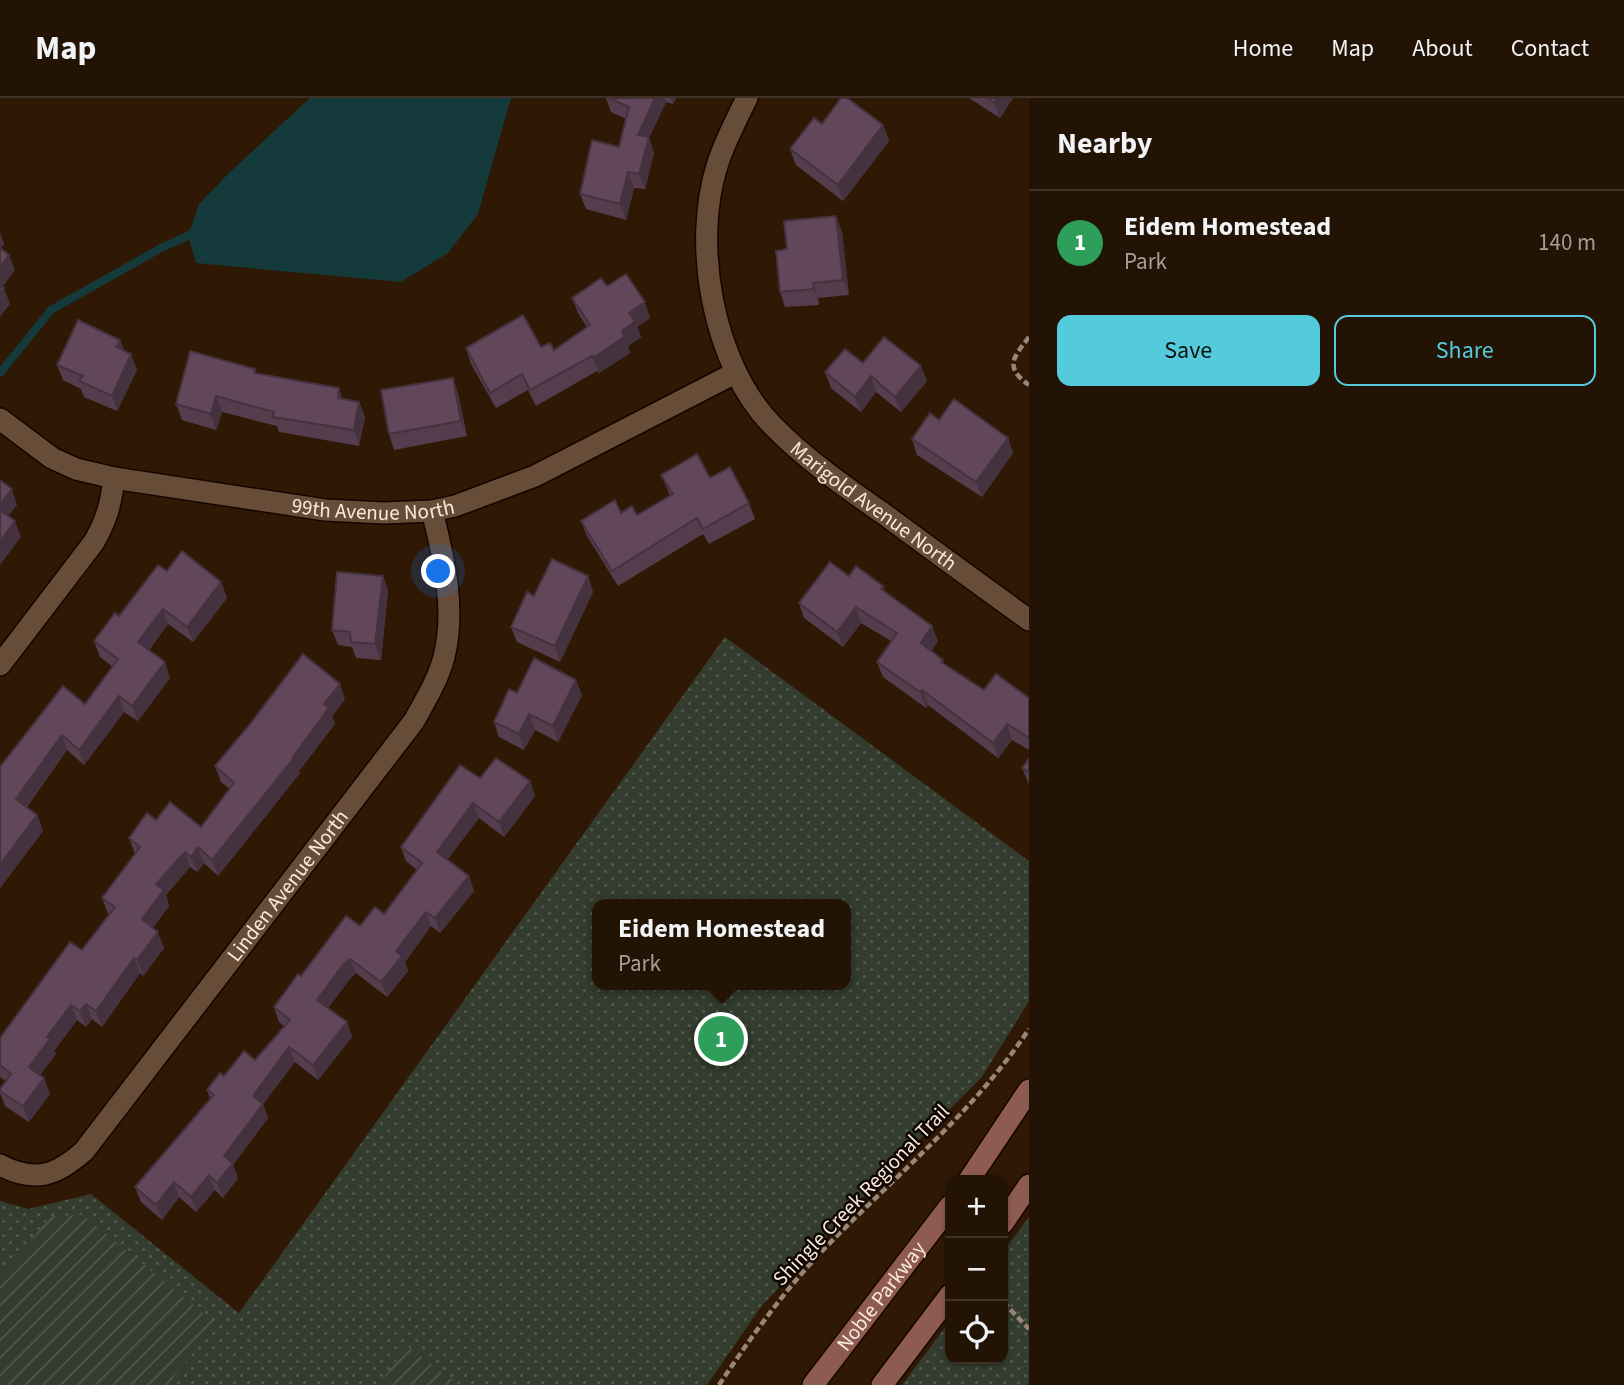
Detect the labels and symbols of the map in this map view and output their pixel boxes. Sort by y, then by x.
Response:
street label: Marigold Avenue North [783,434,963,578]
street label: 99th Avenue North [290,490,457,528]
your location [421,554,455,588]
street label: Linden Avenue North [220,803,356,968]
pin: 1 [698,1013,744,1065]
street label: Shingle Creek Regional Trail [766,1097,956,1293]
street label: Noble Parkway [829,1235,933,1357]

